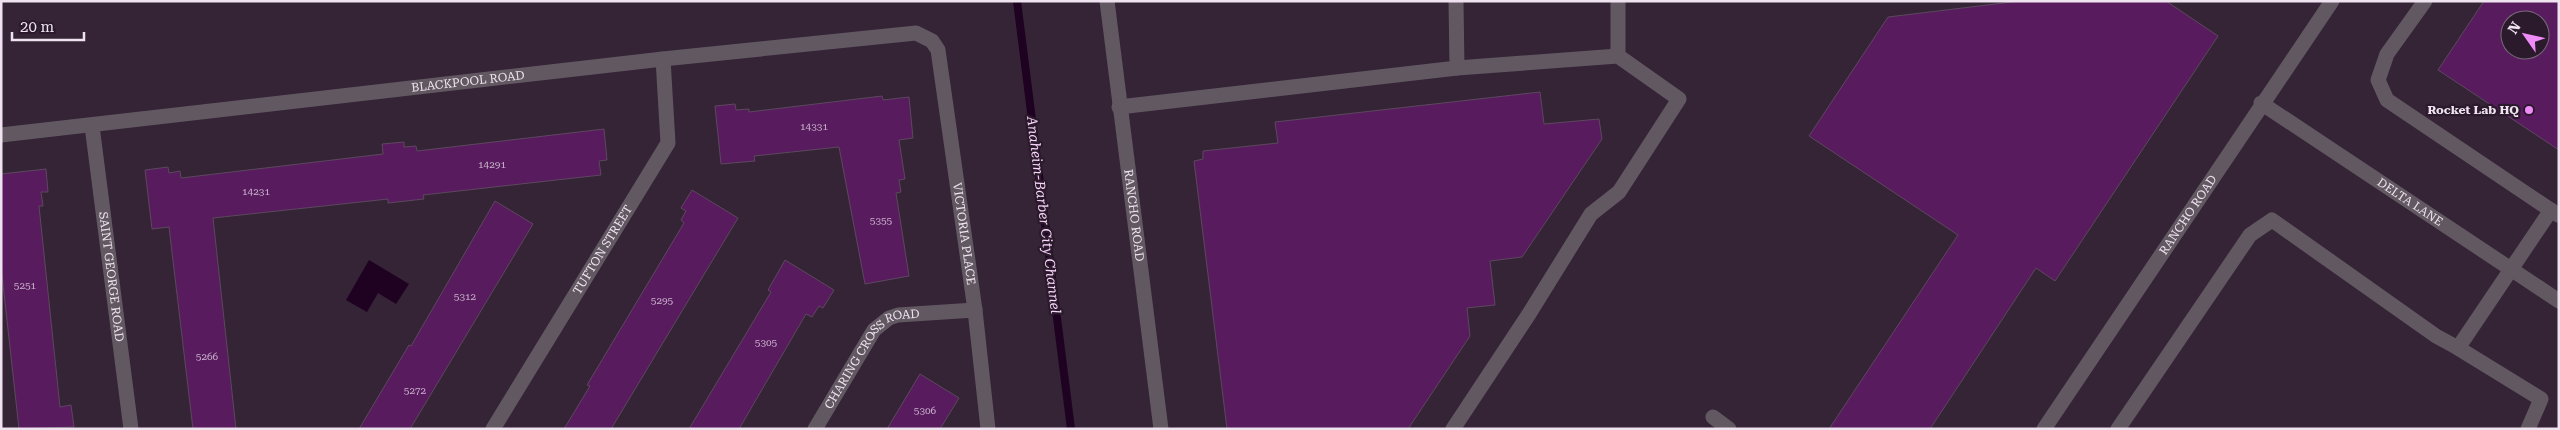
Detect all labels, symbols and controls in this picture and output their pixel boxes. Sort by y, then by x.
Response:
scale bar [12,10,85,42]
north arrow [2500,10,2550,60]
text: 20 m [20,18,55,36]
text: N [2505,19,2524,37]
street label: BLACKPOOL ROAD [411,68,525,95]
place label: Rocket Lab HQ [2427,103,2519,117]
marker: Rocket Lab HQ [2523,104,2535,116]
water label: Anaheim-Barber City Channel [1024,114,1064,315]
house number: 14331 [800,121,828,132]
house number: 14291 [478,159,506,170]
street label: RANCHO ROAD [1121,168,1147,262]
street label: RANCHO ROAD [2156,173,2220,257]
street label: DELTA LANE [2375,175,2446,229]
street label: VICTORIA PLACE [950,182,978,286]
house number: 14231 [242,186,270,197]
street label: TUFTON STREET [570,203,635,297]
street label: SAINT GEORGE ROAD [96,211,127,343]
house number: 5355 [870,215,893,226]
house number: 5251 [14,280,37,291]
house number: 5312 [454,291,477,302]
house number: 5295 [651,295,674,306]
street label: CHARING CROSS ROAD [821,307,920,412]
house number: 5305 [755,337,778,348]
house number: 5266 [196,351,219,362]
house number: 5272 [404,385,427,396]
house number: 5306 [914,405,937,416]

